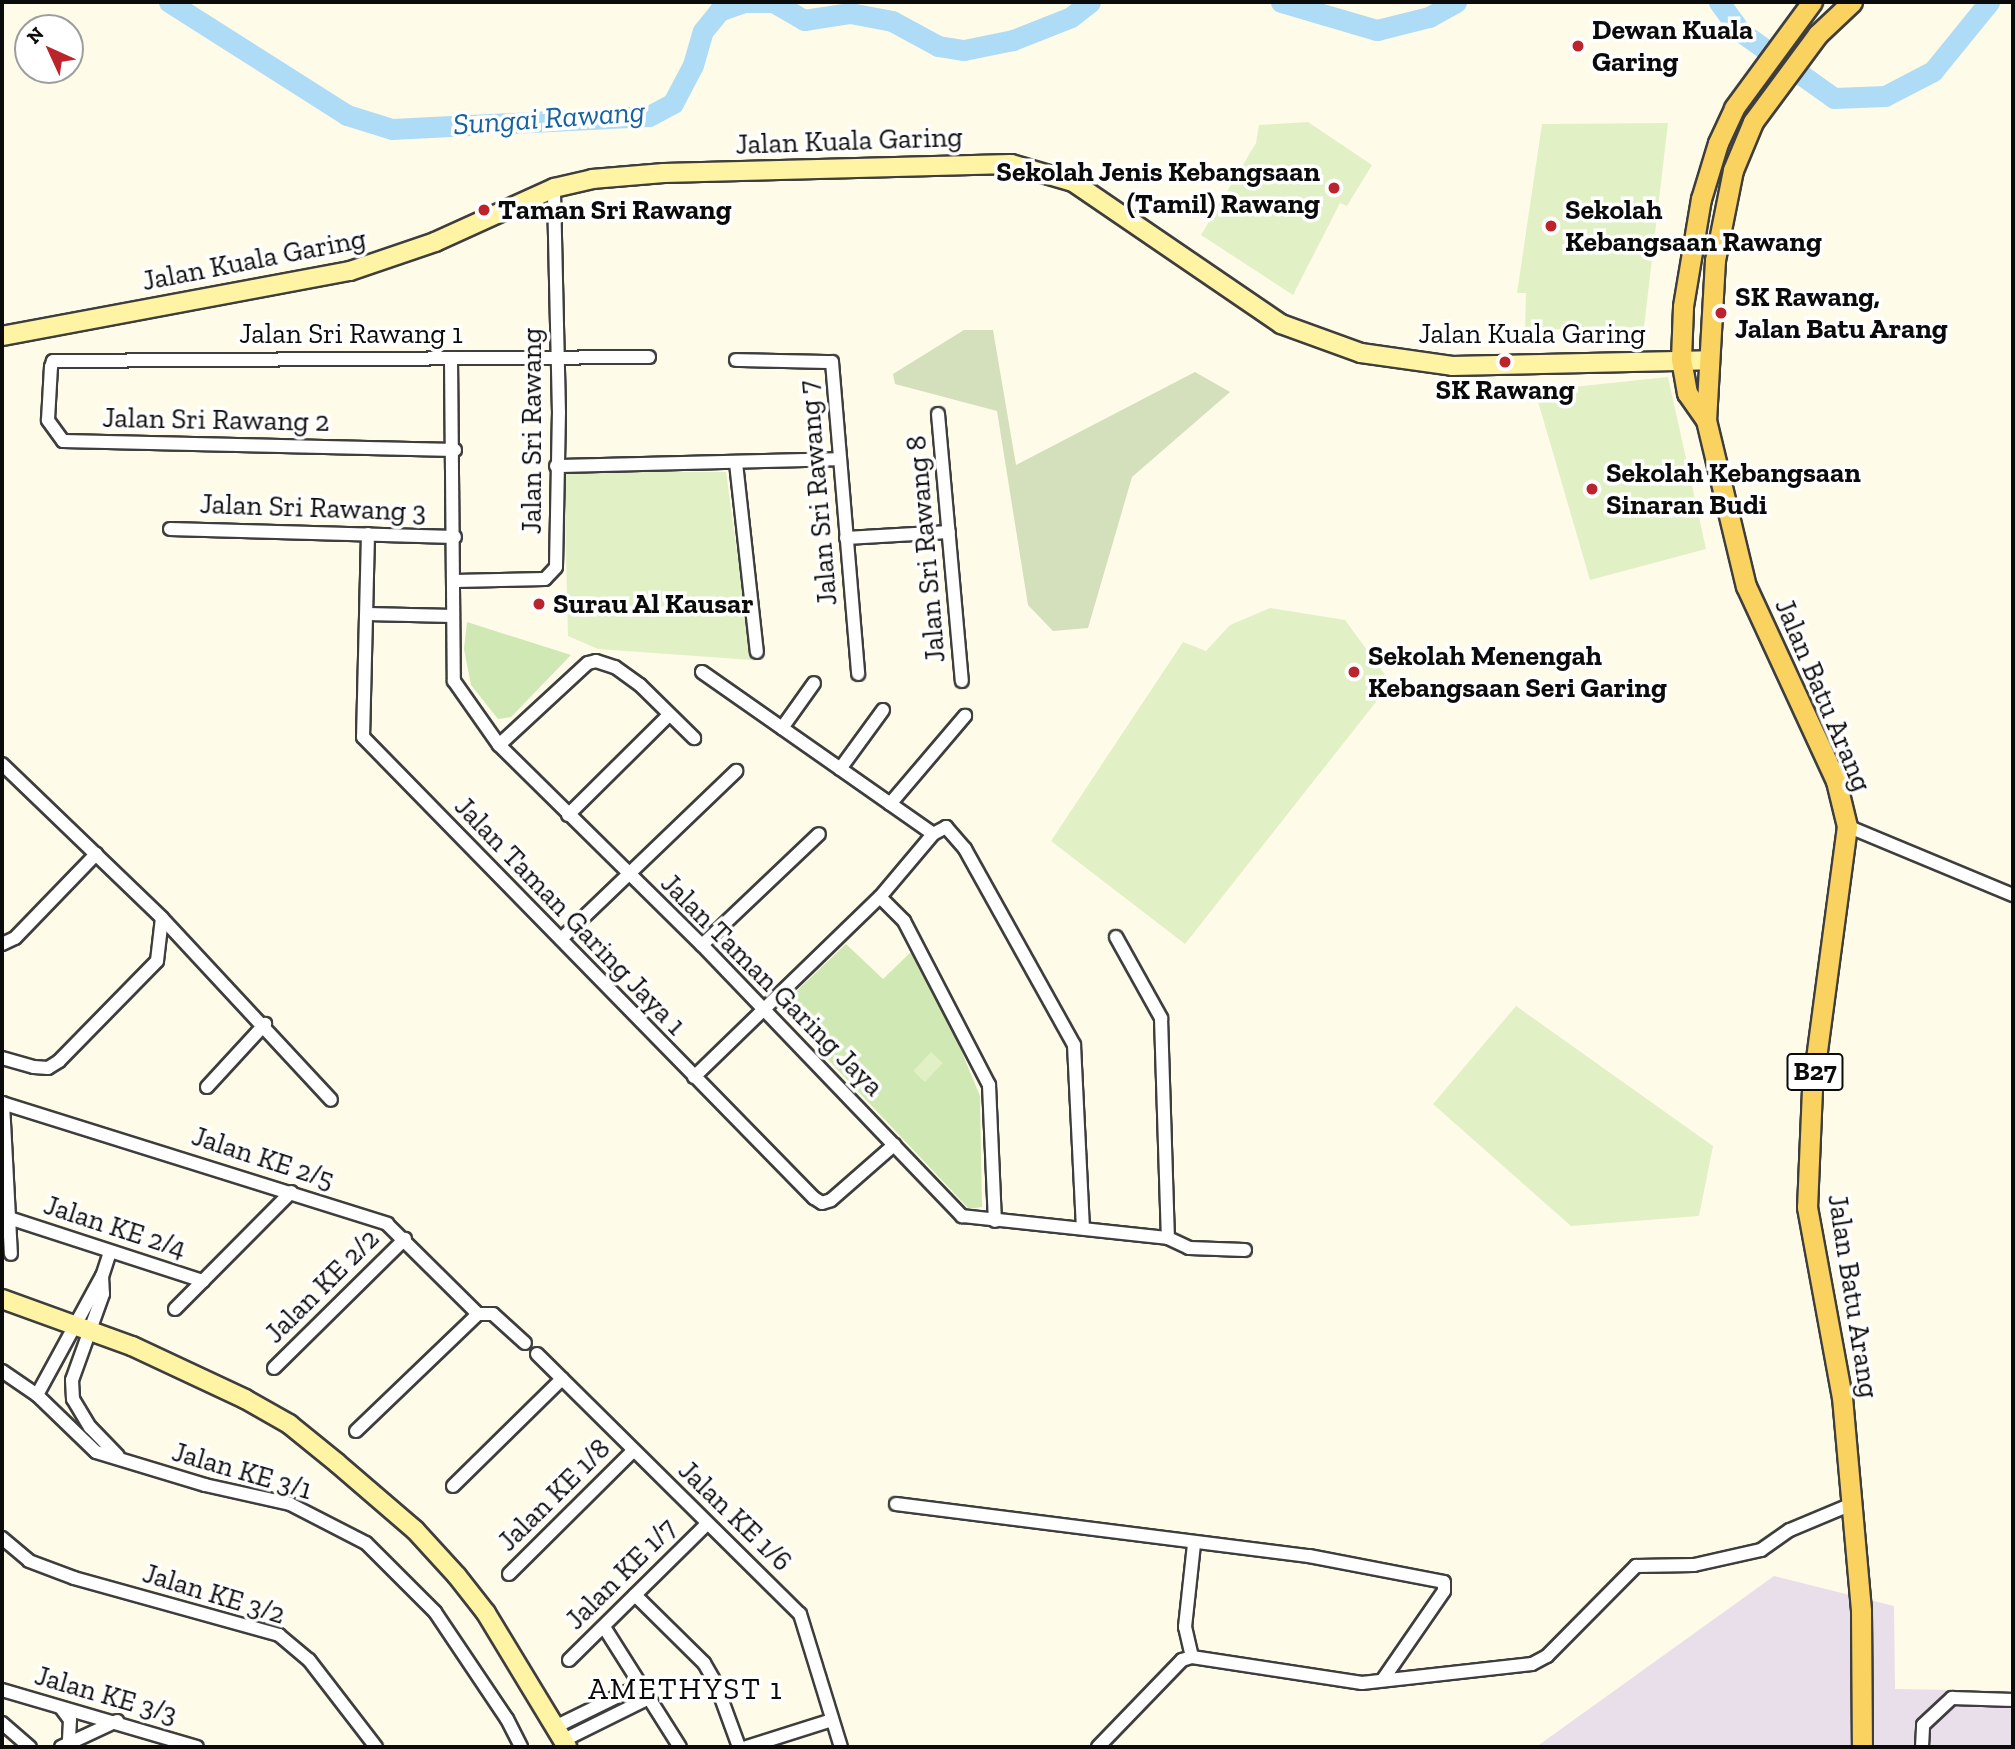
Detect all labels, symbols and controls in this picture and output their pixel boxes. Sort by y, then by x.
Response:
place label: Dewan Kuala Garing [1592,13,1753,79]
north arrow [14,14,84,84]
text: N [22,22,48,48]
marker: Dewan Kuala Garing [1570,38,1586,54]
water label: Sungai Rawang [452,93,646,143]
street label: Jalan Kuala Garing [735,120,963,162]
place label: Sekolah Jenis Kebangsaan (Tamil) Rawang [996,155,1320,221]
marker: Sekolah Jenis Kebangsaan (Tamil) Rawang [1326,180,1342,196]
place label: Taman Sri Rawang [498,193,732,227]
place label: Sekolah Kebangsaan Rawang [1565,193,1822,259]
marker: Taman Sri Rawang [476,202,492,218]
marker: Sekolah Kebangsaan Rawang [1543,218,1559,234]
street label: Jalan Kuala Garing [139,222,369,298]
place label: SK Rawang, Jalan Batu Arang [1735,280,1949,346]
marker: SK Rawang, Jalan Batu Arang [1713,305,1729,321]
street label: Jalan Sri Rawang 1 [239,317,463,351]
street label: Jalan Kuala Garing [1418,317,1646,351]
street label: Jalan Sri Rawang [515,328,549,534]
marker: SK Rawang [1497,354,1513,370]
place label: SK Rawang [1435,373,1575,407]
street label: Jalan Sri Rawang 7 [791,379,845,607]
street label: Jalan Sri Rawang 2 [102,401,330,439]
street label: Jalan Sri Rawang 8 [899,434,953,664]
place label: Sekolah Kebangsaan Sinaran Budi [1606,456,1861,522]
marker: Sekolah Kebangsaan Sinaran Budi [1584,481,1600,497]
street label: Jalan Sri Rawang 3 [199,487,427,529]
place label: Surau Al Kausar [553,587,754,621]
street label: Jalan Batu Arang [1767,593,1879,797]
marker: Surau Al Kausar [531,596,547,612]
place label: Sekolah Menengah Kebangsaan Seri Garing [1368,639,1667,705]
marker: Sekolah Menengah Kebangsaan Seri Garing [1346,664,1362,680]
street label: Jalan Taman Garing Jaya 1 [447,790,693,1042]
street label: Jalan Taman Garing Jaya [653,866,891,1104]
road number: B27 [1785,1050,1845,1094]
street label: Jalan KE 2/5 [188,1119,338,1197]
street label: Jalan KE 2/4 [40,1188,190,1266]
street label: Jalan Batu Arang [1820,1191,1886,1401]
street label: Jalan KE 2/2 [258,1222,386,1350]
street label: Jalan KE 1/8 [491,1432,617,1558]
street label: Jalan KE 3/1 [168,1435,316,1507]
street label: Jalan KE 1/6 [671,1454,799,1578]
street label: Jalan KE 1/7 [559,1512,683,1636]
street label: Jalan KE 3/2 [139,1556,289,1632]
street label: Jalan KE 3/3 [31,1659,181,1731]
district label: AMETHYST 1 [589,1671,783,1707]

